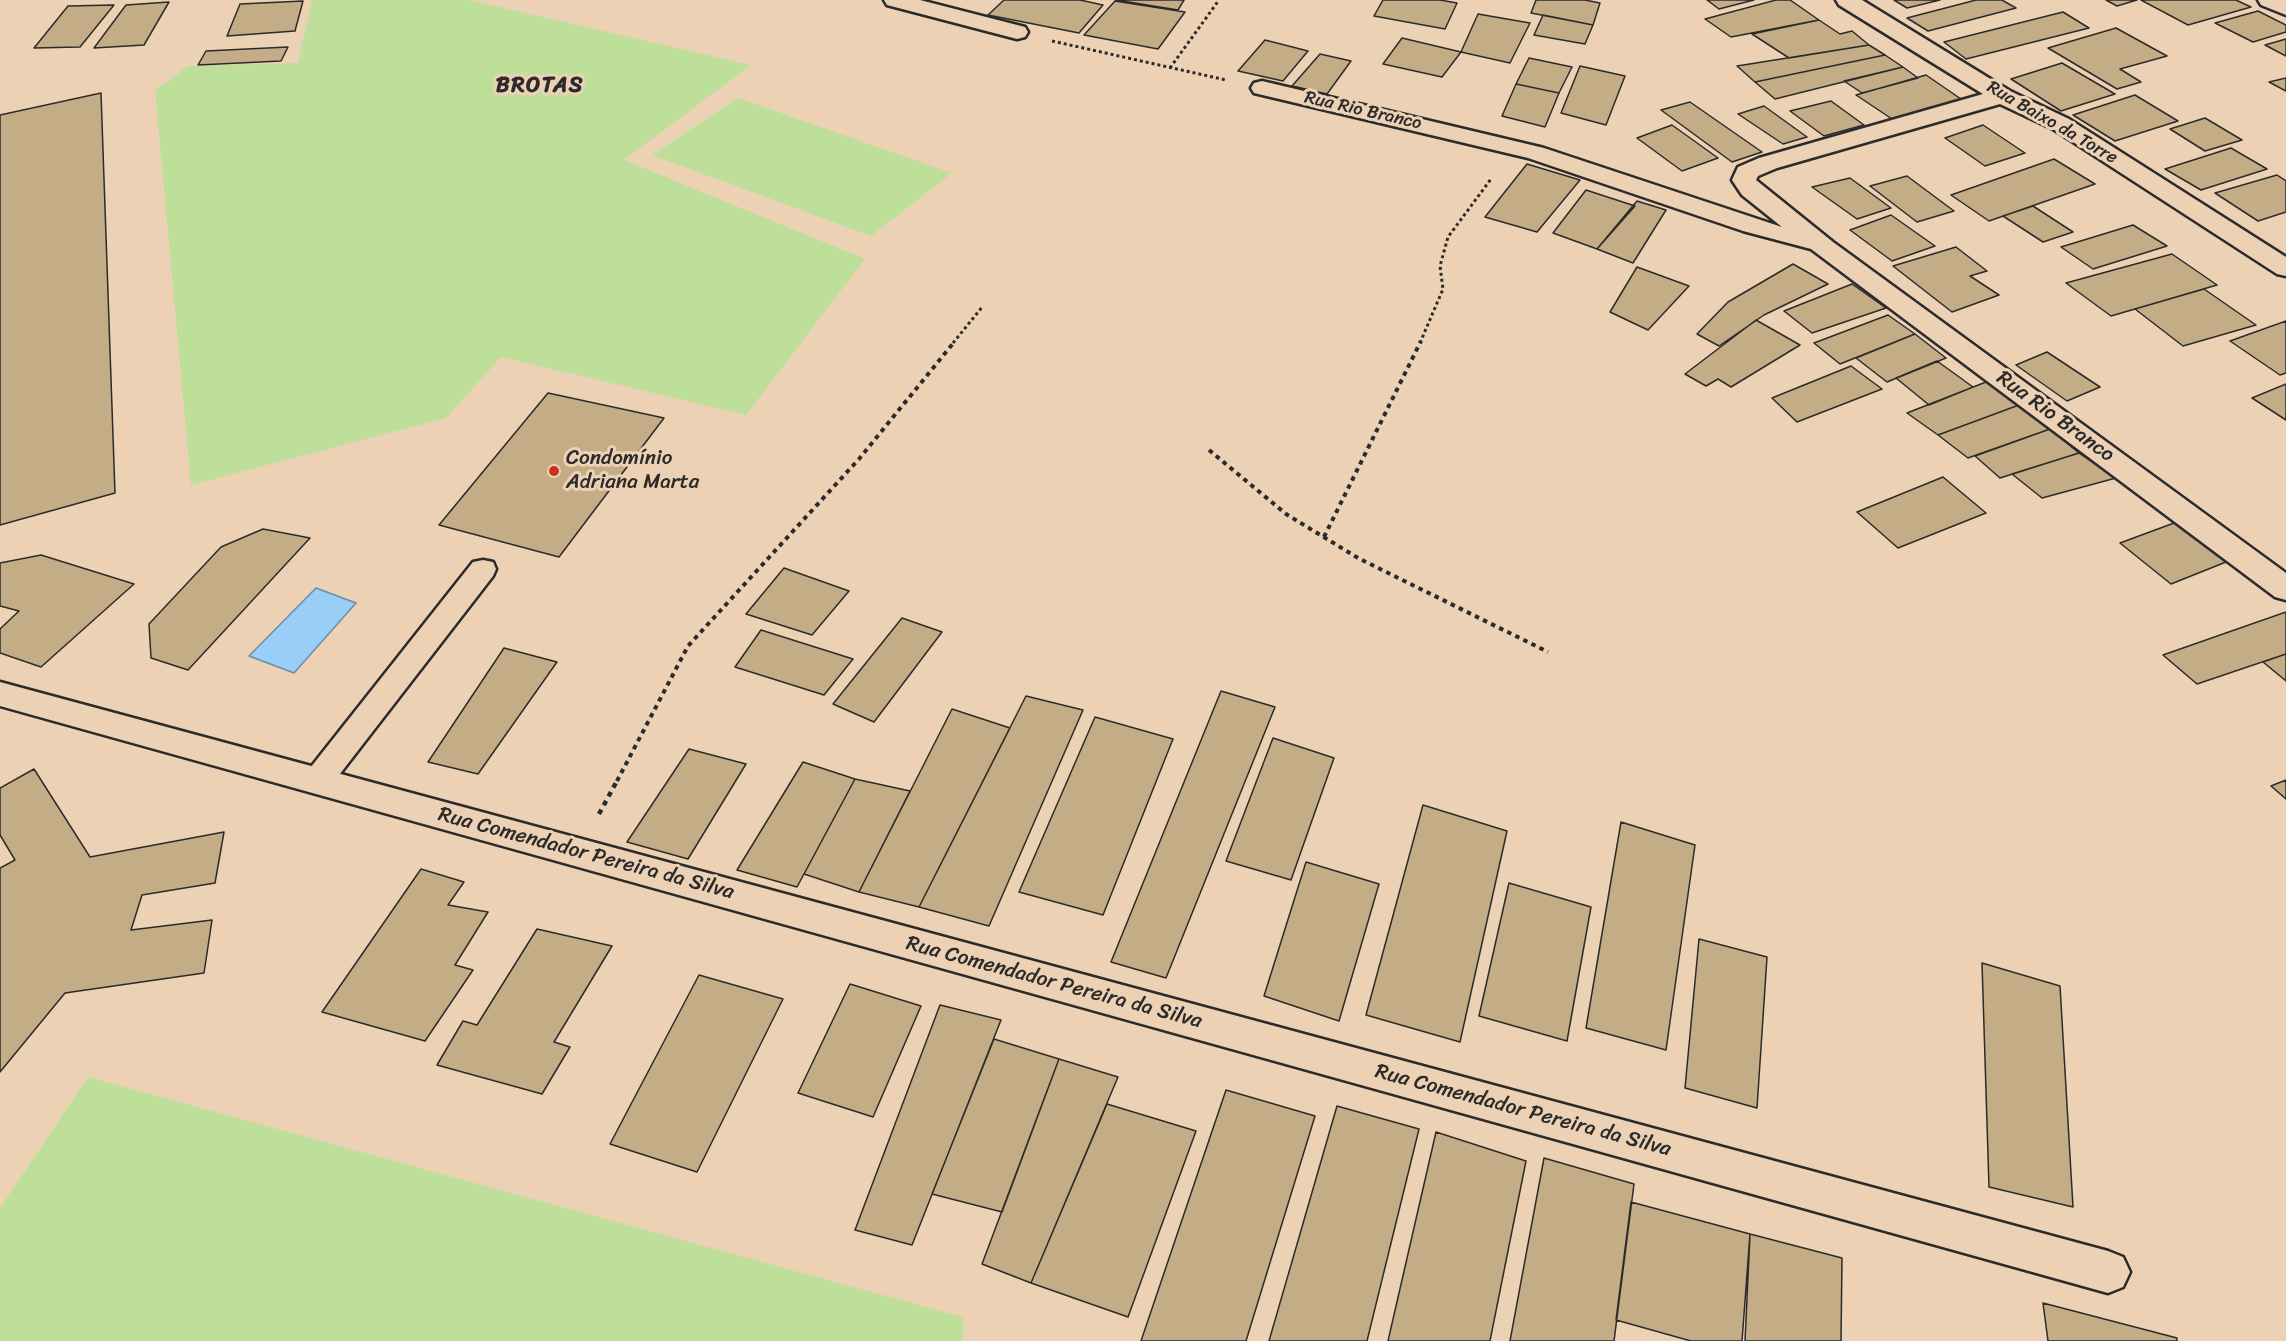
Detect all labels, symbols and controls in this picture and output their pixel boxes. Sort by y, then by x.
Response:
district label: BROTAS [497,73,583,99]
street label: Rua Baixo da Torre [1983,77,2121,169]
street label: Rua Rio Branco [1302,87,1424,135]
street label: Rua Rio Branco [1991,366,2119,468]
place label: Condomínio Adriana Marta [566,446,699,496]
marker: Condomínio Adriana Marta [547,464,561,478]
street label: Rua Comendador Pereira da Silva [435,802,737,906]
street label: Rua Comendador Pereira da Silva [903,931,1205,1035]
street label: Rua Comendador Pereira da Silva [1372,1059,1674,1163]

